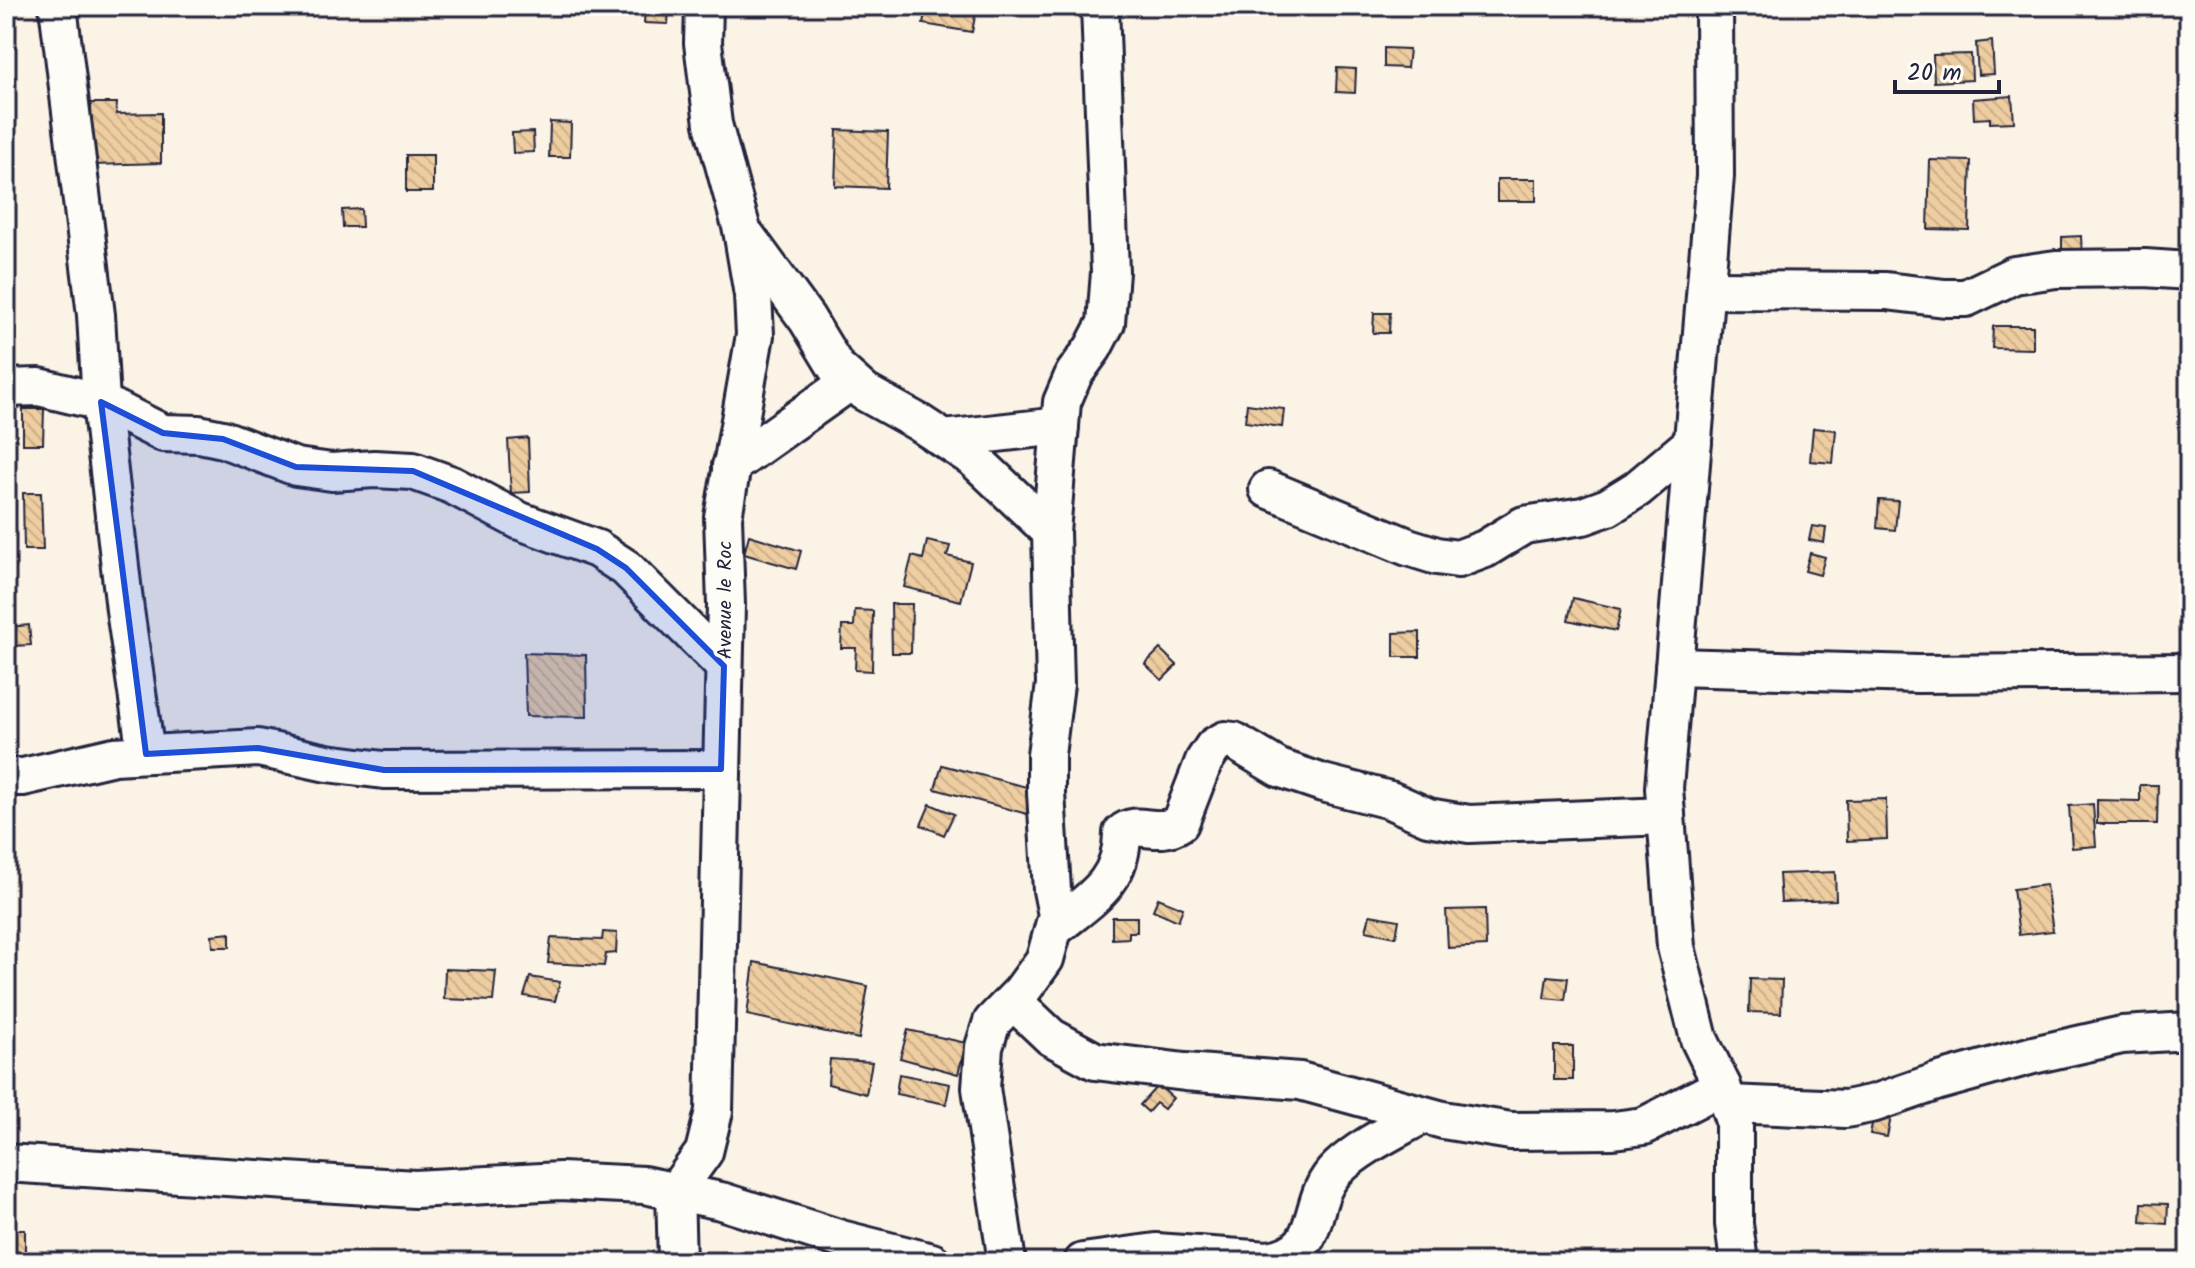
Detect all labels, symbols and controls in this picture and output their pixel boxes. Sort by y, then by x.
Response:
scale bar [1895,44,1999,94]
text: 20 m [1907,54,1962,93]
street label: Avenue le Roc [710,541,742,659]

